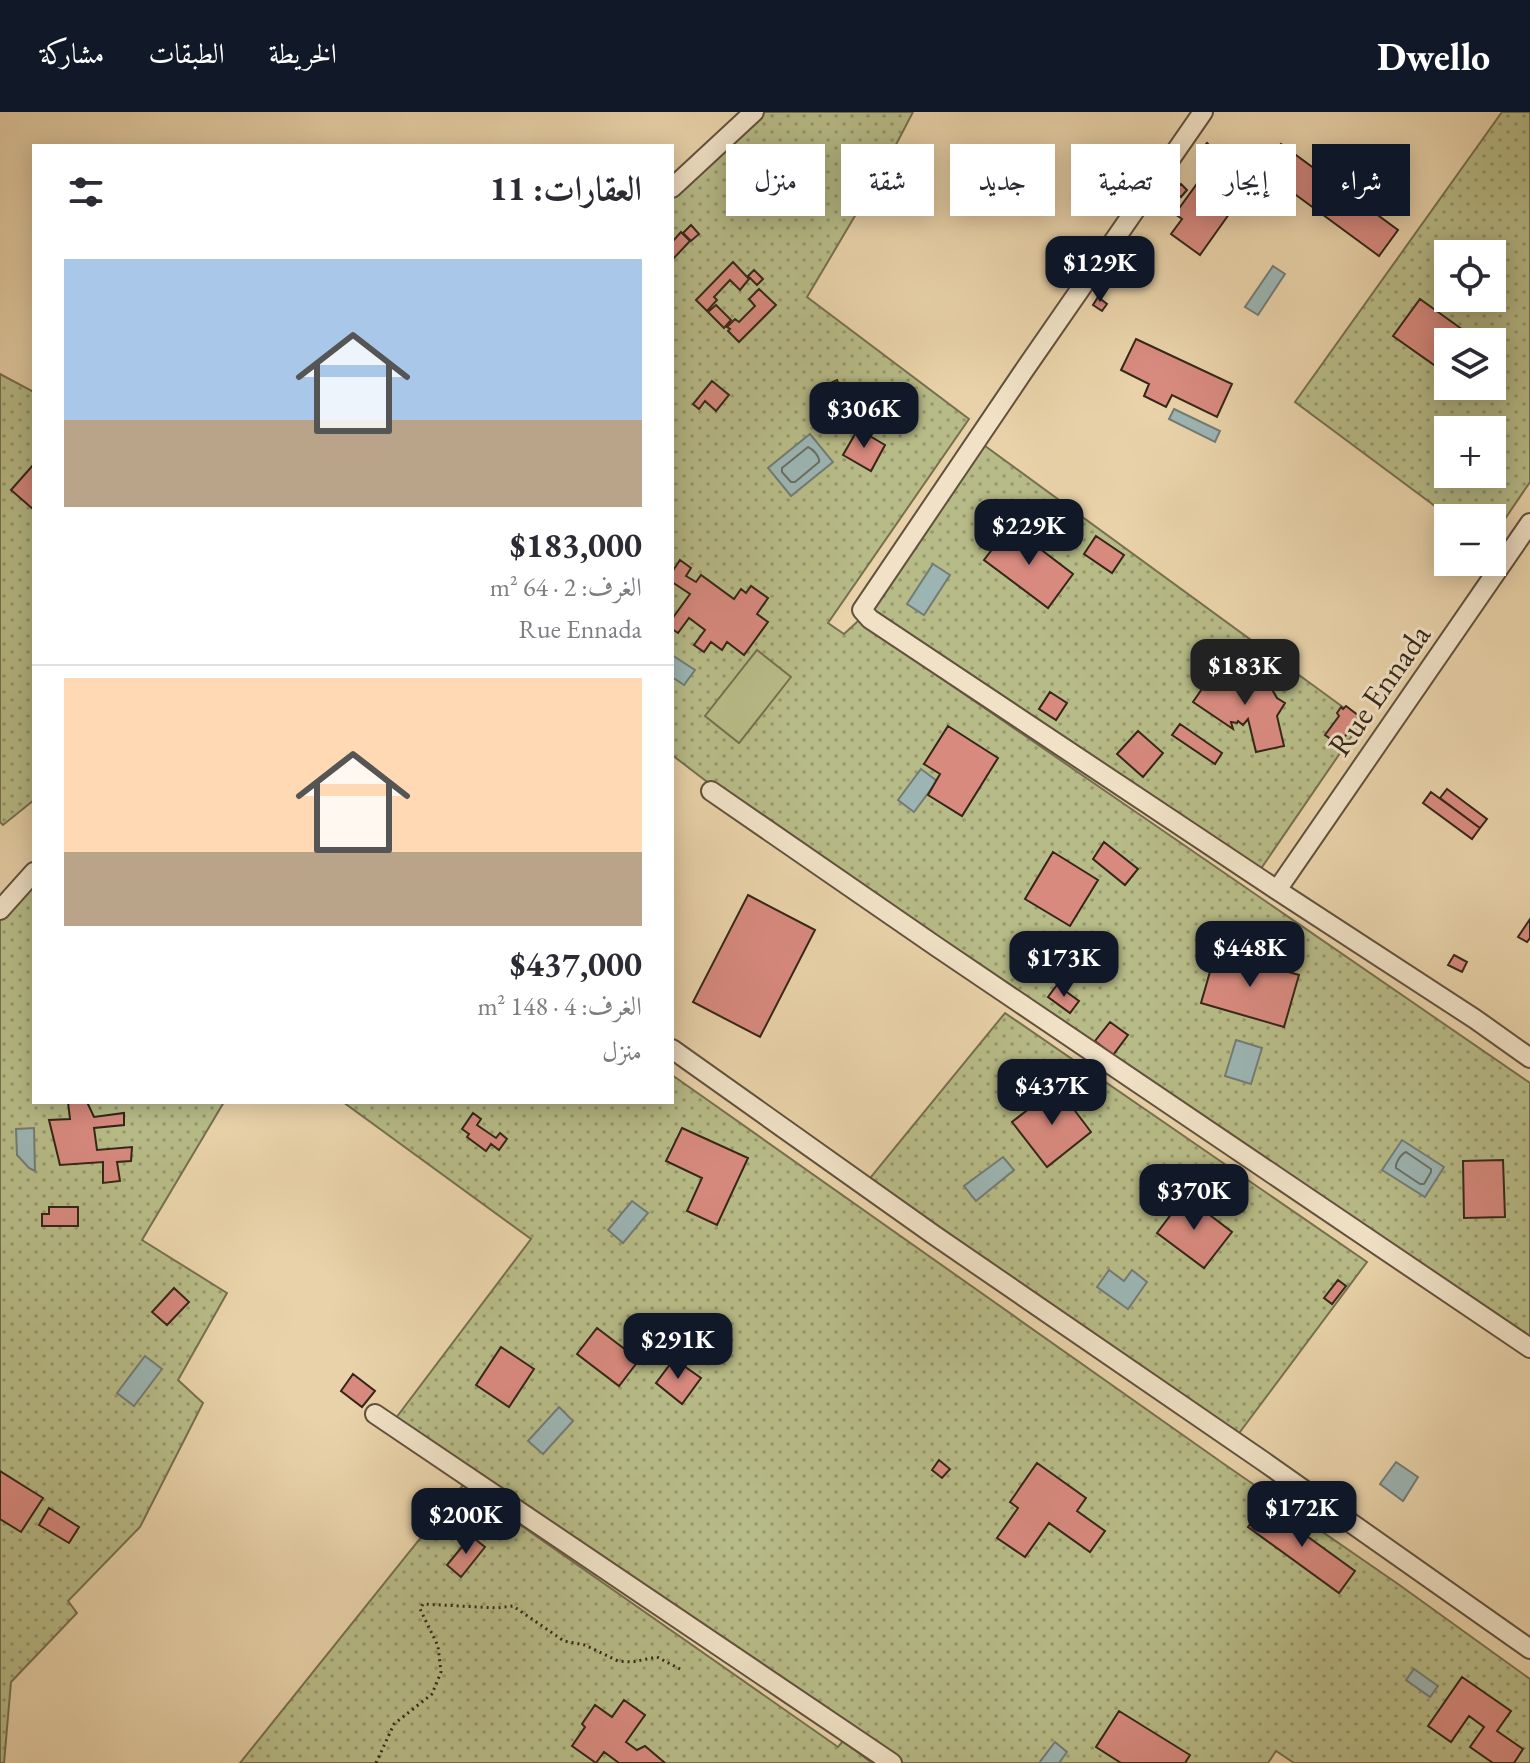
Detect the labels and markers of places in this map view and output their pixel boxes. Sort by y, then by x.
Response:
pin: $129K [1044,236,1156,304]
pin: $306K [808,382,920,450]
pin: $229K [973,499,1085,567]
pin: $183K [1189,639,1301,707]
pin: $448K [1194,921,1306,989]
pin: $173K [1008,931,1120,999]
pin: $437K [996,1059,1108,1127]
pin: $370K [1138,1164,1250,1232]
pin: $291K [622,1313,734,1381]
pin: $172K [1246,1481,1358,1549]
pin: $200K [410,1488,522,1556]

